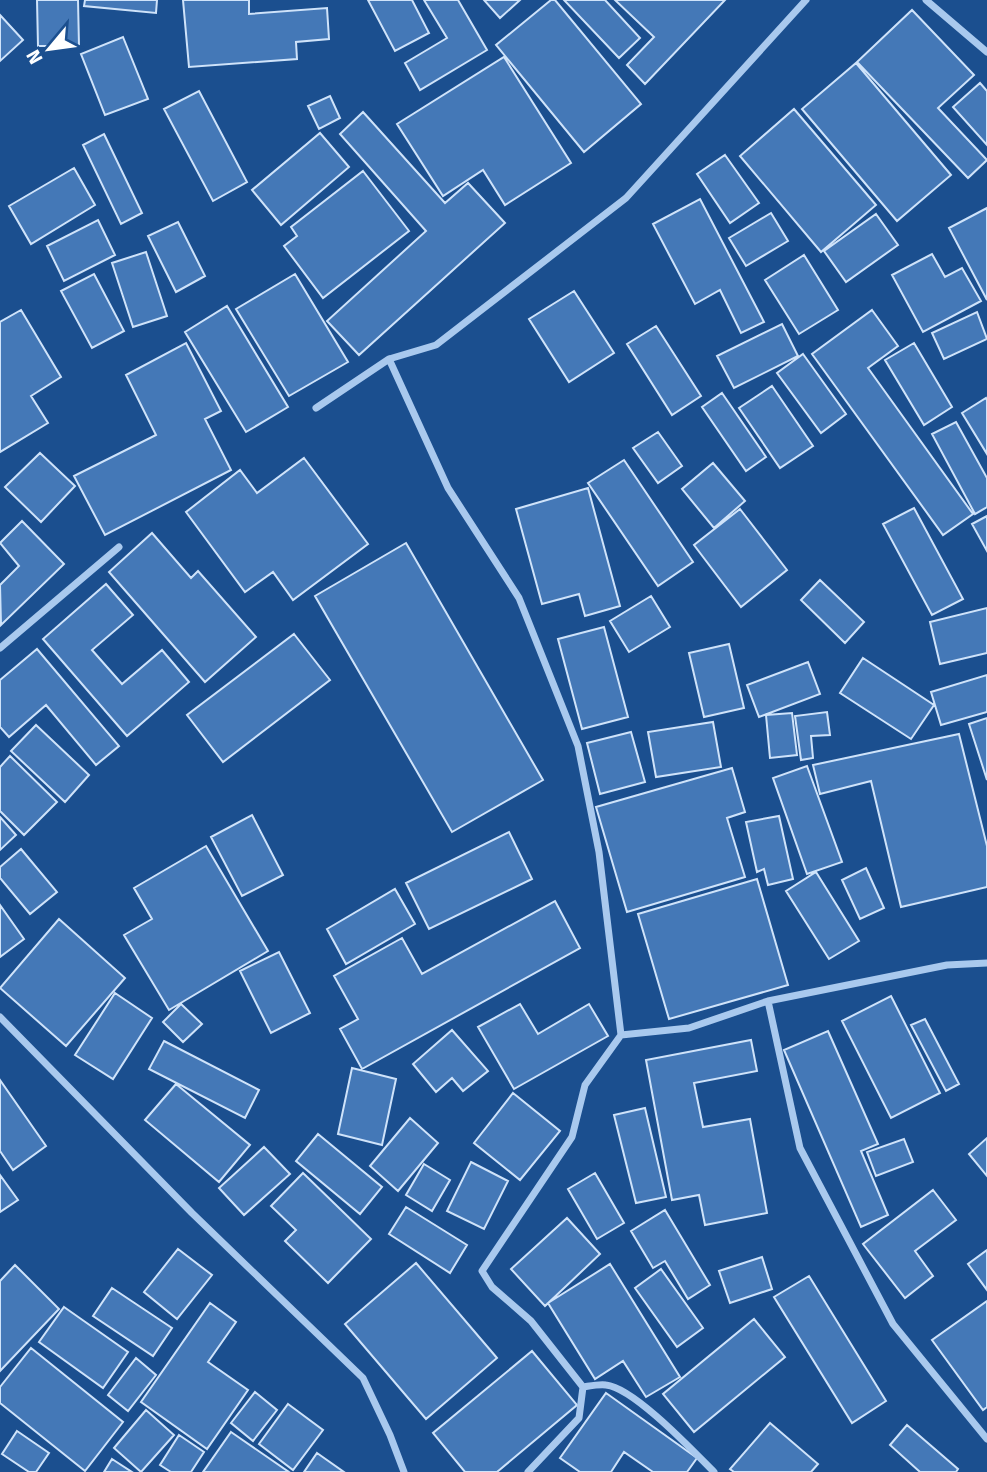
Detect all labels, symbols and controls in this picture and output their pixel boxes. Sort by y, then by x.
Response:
north arrow [14,14,84,84]
text: N [21,46,48,68]

